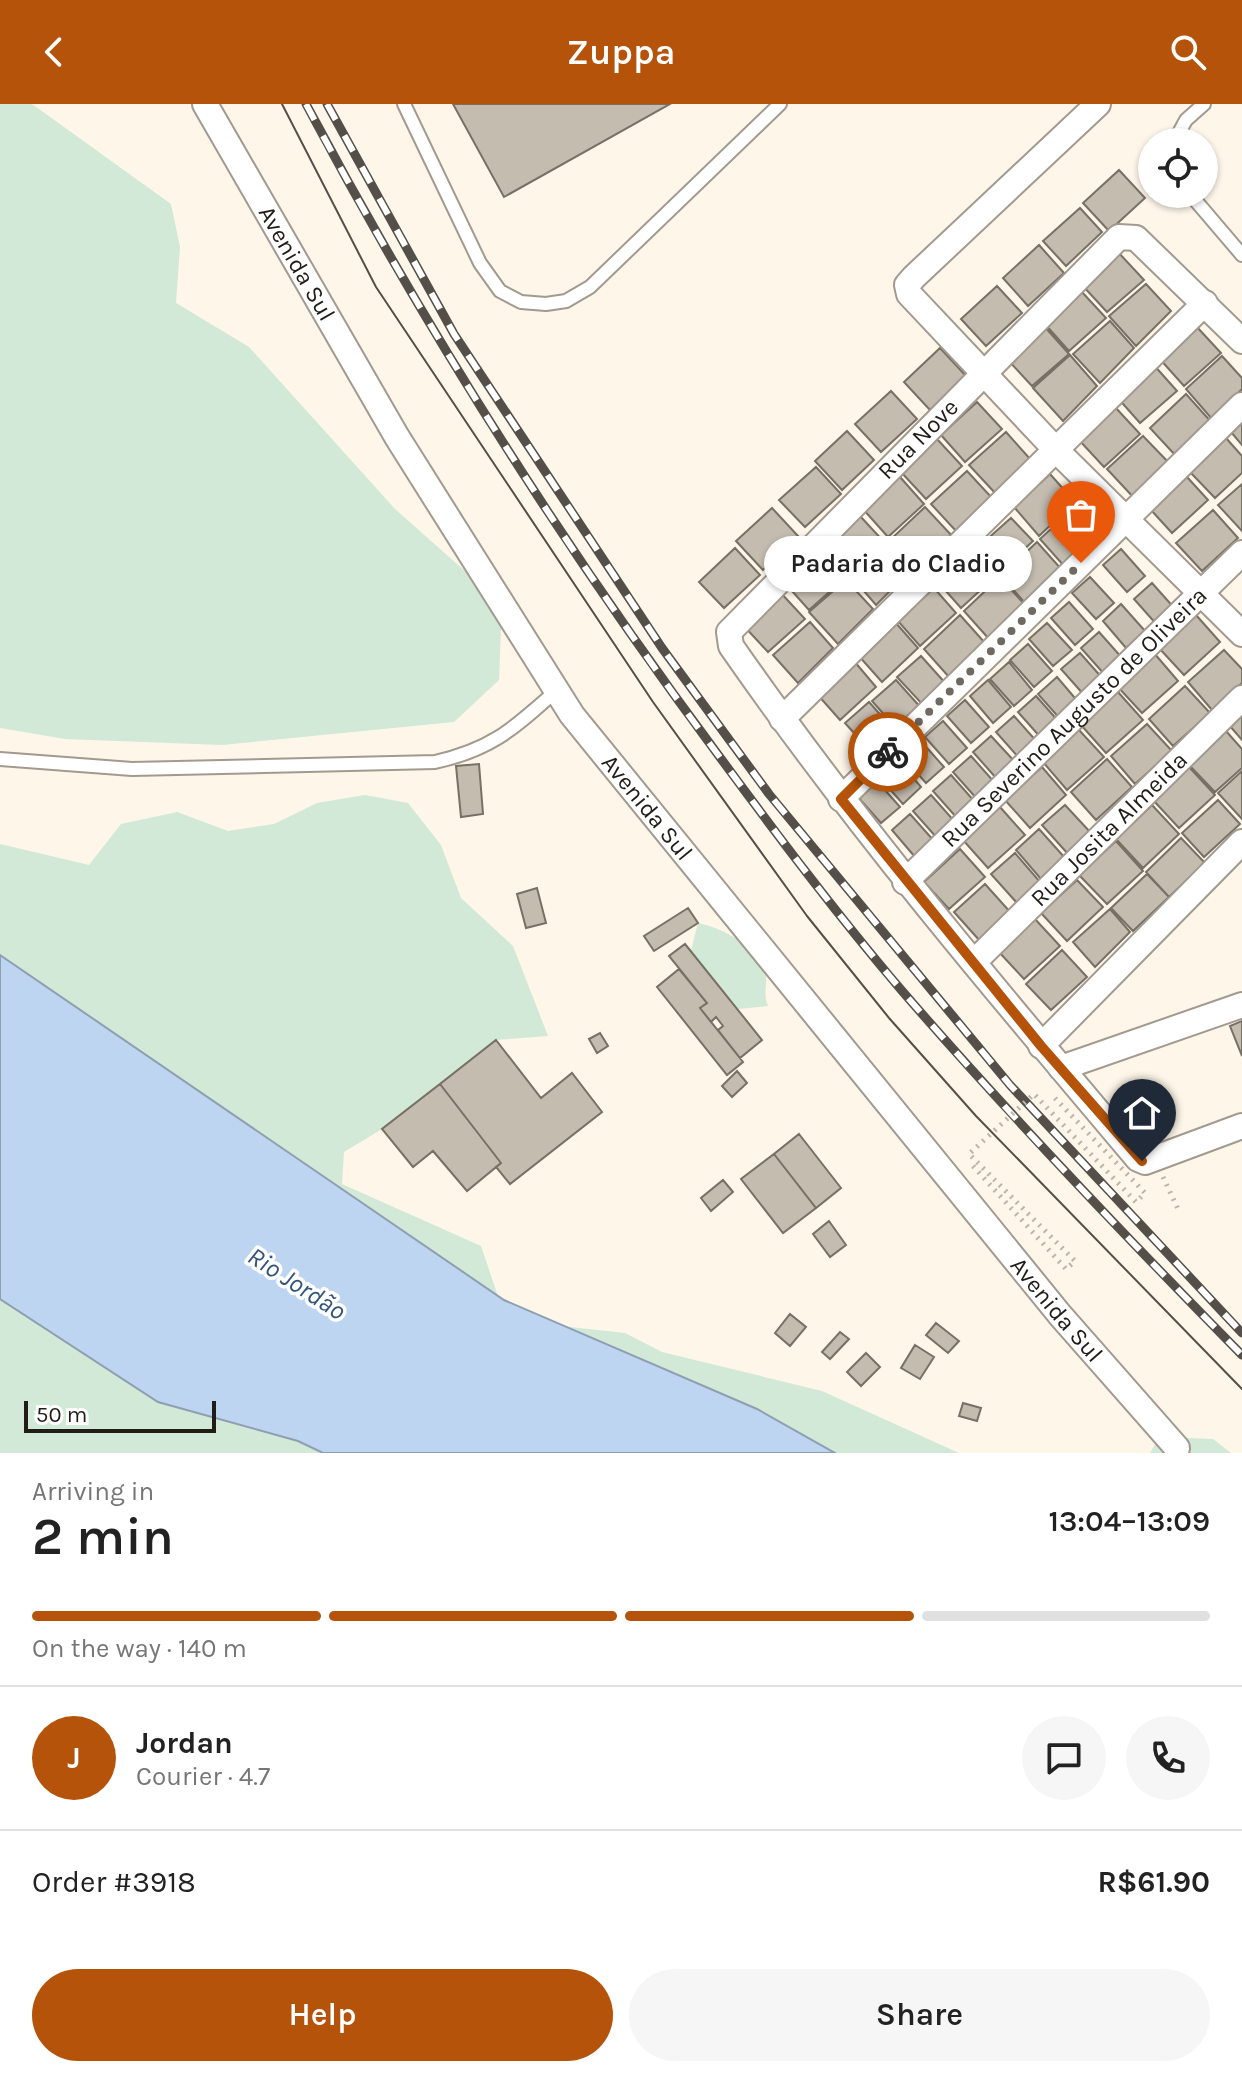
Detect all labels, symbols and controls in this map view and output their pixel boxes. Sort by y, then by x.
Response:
icon: back [32,30,76,74]
icon: search [1166,30,1210,74]
text: Zuppa [567,31,675,73]
map controls [1138,128,1218,208]
button: locate [1138,128,1218,208]
street label: Avenida Sul [253,201,341,326]
street label: Rua Nove [872,393,964,485]
pin [1047,481,1115,563]
icon: bag [1059,493,1103,537]
callout: Padaria do Cladio [765,535,1033,591]
text: Padaria do Cladio [791,548,1005,579]
street label: Rua Severino Augusto de Oliveira [935,581,1213,853]
courier [848,712,928,792]
icon: bike [866,730,910,774]
street label: Rua Josita Almeida [1025,746,1193,912]
street label: Avenida Sul [596,749,698,866]
pin [1108,1079,1176,1161]
icon: home [1120,1091,1164,1135]
water label: Rio Jordão [242,1240,352,1327]
street label: Avenida Sul [1005,1252,1109,1368]
scale bar [24,1397,216,1433]
text: 50 m [36,1402,87,1428]
text: Arriving in [32,1476,154,1507]
text: 13:04–13:09 [1048,1503,1210,1539]
text: 2 min [32,1506,174,1567]
text: On the way · 140 m [32,1633,247,1664]
button: chat [1022,1716,1106,1800]
button: phone [1126,1716,1210,1800]
text: Jordan [136,1725,233,1761]
text: J [67,1740,81,1776]
text: Courier · 4.7 [136,1761,270,1792]
text: Order #3918 [32,1864,196,1900]
text: R$61.90 [1097,1864,1210,1900]
button: Help [32,1969,613,2061]
button: Share [629,1969,1210,2061]

